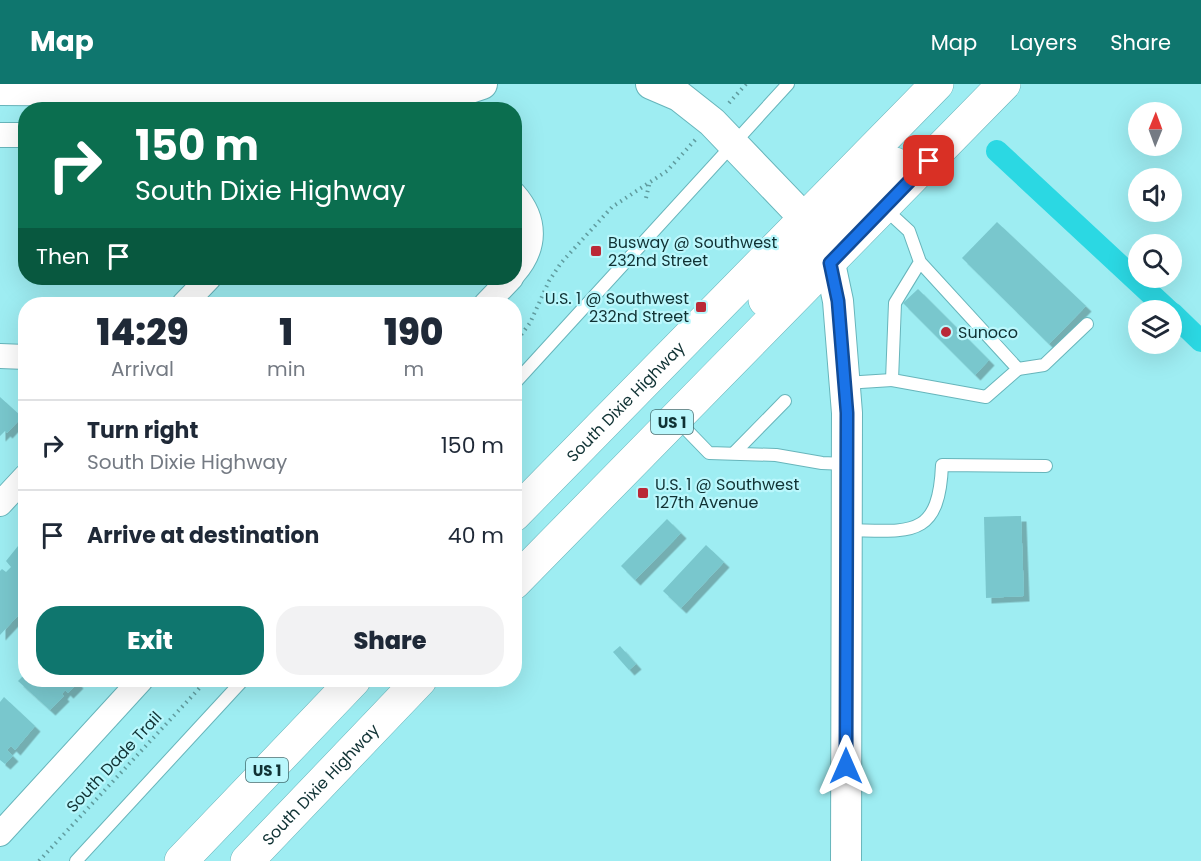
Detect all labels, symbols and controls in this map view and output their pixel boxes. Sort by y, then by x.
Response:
text: Map [30,22,94,61]
text: Map [931,28,977,57]
text: Layers [1010,28,1077,57]
text: Share [1110,28,1171,57]
north arrow [1128,102,1182,156]
map controls [1128,102,1182,354]
text: 150 m [135,116,259,175]
icon: right [36,126,114,204]
pin [903,135,954,186]
icon: arrive [912,144,945,177]
button: sound [1128,168,1182,222]
text: South Dixie Highway [135,172,405,209]
place label: Busway @ Southwest 232nd Street [608,231,777,272]
button: search [1128,234,1182,288]
icon: arrive [102,240,135,273]
text: Then [36,241,90,272]
marker: Busway @ Southwest 232nd Street [589,244,603,258]
place label: U.S. 1 @ Southwest 232nd Street [545,287,689,328]
marker: U.S. 1 @ Southwest 232nd Street [694,300,708,314]
button: layers [1128,300,1182,354]
text: 14:29 [97,307,189,358]
text: 1 [279,307,293,358]
text: 190 [384,307,443,358]
place label: Sunoco [958,321,1018,344]
marker: Sunoco [939,325,953,339]
street label: South Dixie Highway [561,336,690,467]
text: Arrival [111,355,174,383]
text: min [267,355,305,383]
text: m [403,355,424,383]
road number: US 1 [651,410,693,434]
text: Turn right [87,415,198,446]
icon: right [36,429,69,462]
text: 150 m [441,430,504,461]
text: South Dixie Highway [87,448,287,476]
place label: U.S. 1 @ Southwest 127th Avenue [655,473,799,514]
marker: U.S. 1 @ Southwest 127th Avenue [636,486,650,500]
icon: arrive [36,519,69,552]
text: Arrive at destination [87,520,319,551]
text: 40 m [448,520,504,551]
button: Exit [36,606,264,675]
button: Share [276,606,504,675]
street label: South Dade Trail [61,706,167,818]
street label: South Dixie Highway [257,718,384,850]
position arrow [814,734,878,798]
road number: US 1 [246,758,288,782]

